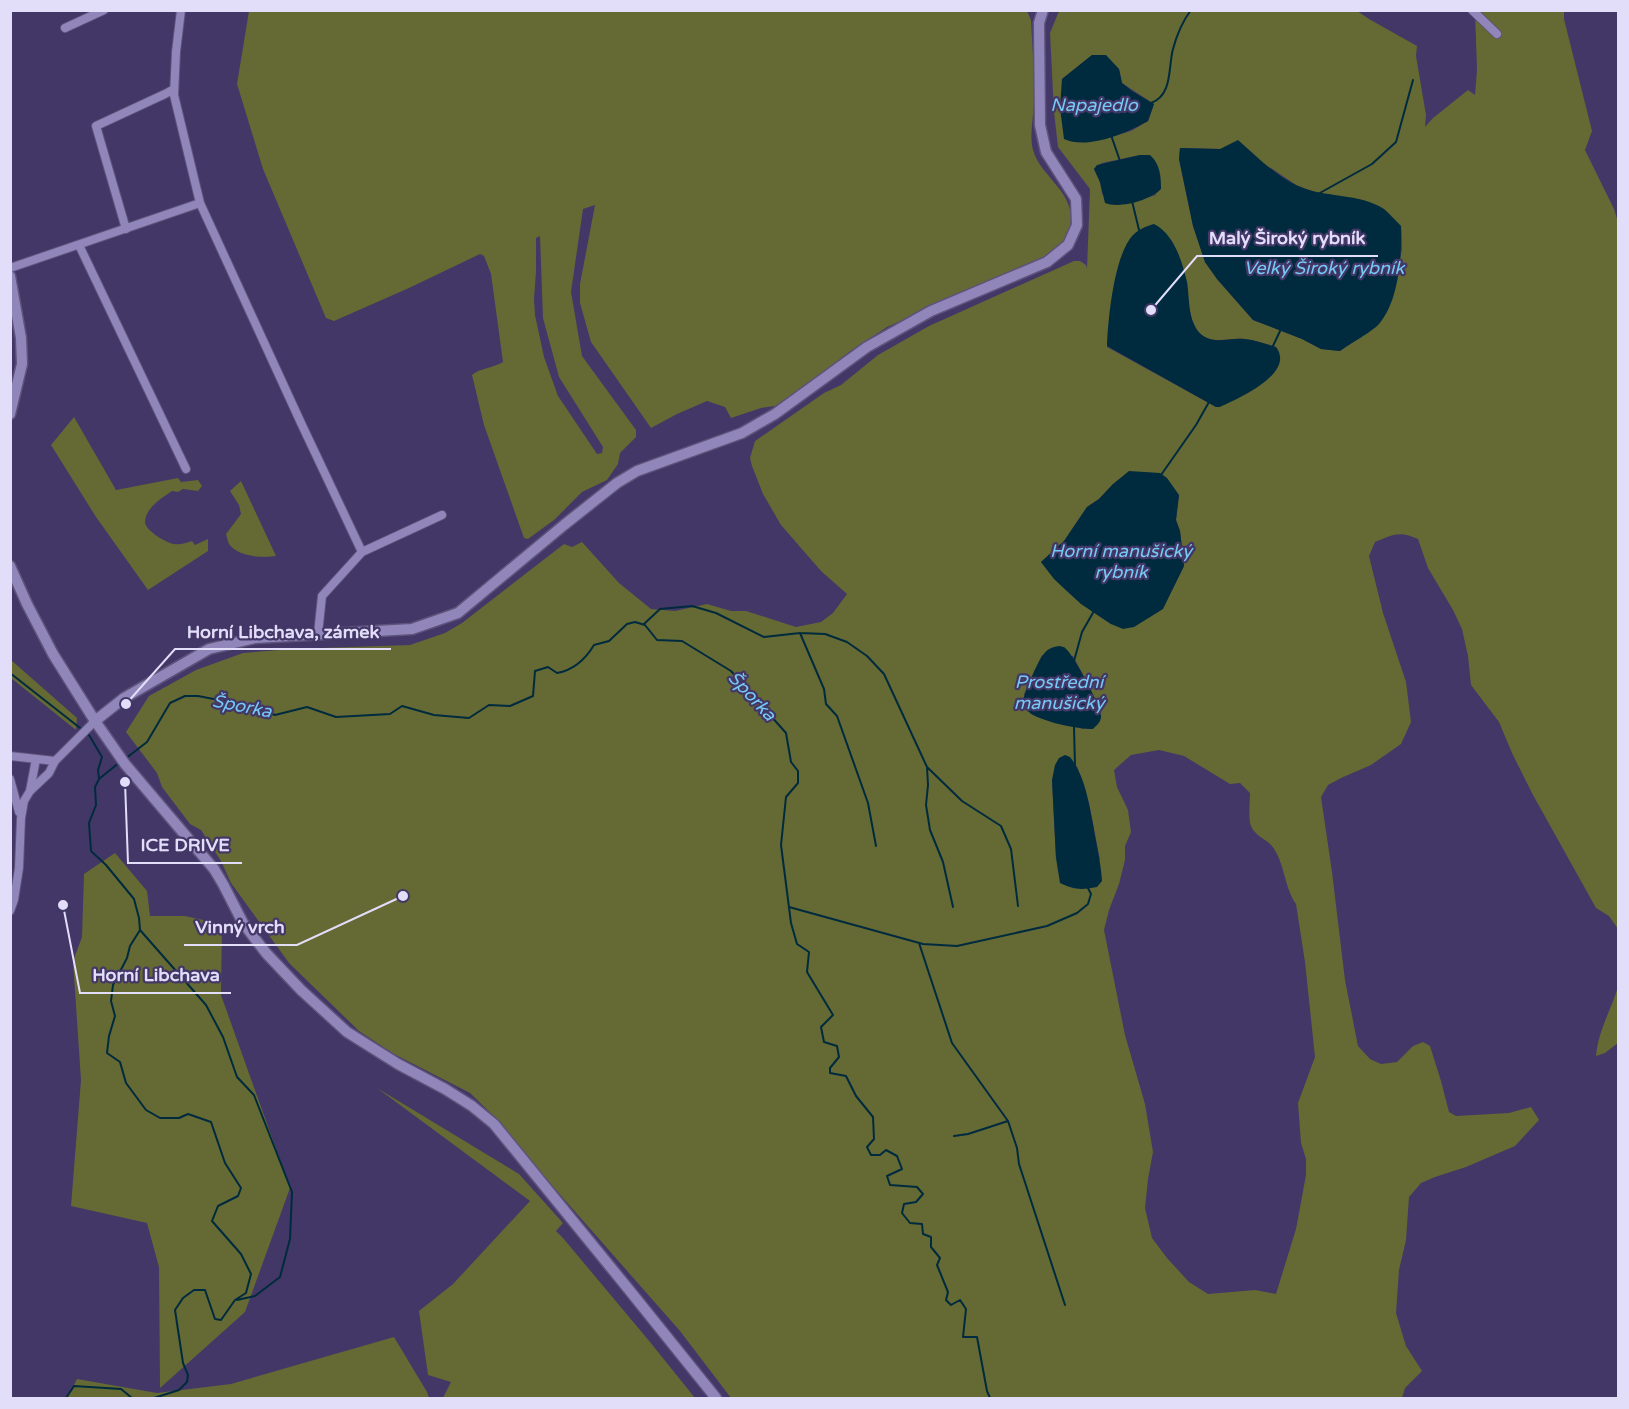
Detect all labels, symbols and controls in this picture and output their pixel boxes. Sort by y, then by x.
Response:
water label: Napajedlo [1050,94,1139,116]
callout: Malý Široký rybník [1197,220,1378,256]
text: Malý Široký rybník [1209,227,1366,249]
water label: Velký Široký rybník [1244,257,1406,279]
water label: Horní manušický rybník [1050,540,1194,583]
callout: Horní Libchava, zámek [175,613,391,649]
text: Horní Libchava, zámek [187,621,379,643]
water label: Šporka [724,667,781,726]
water label: Prostřední manušický [1014,671,1107,714]
water label: Šporka [211,689,274,723]
callout: ICE DRIVE [128,827,242,863]
text: ICE DRIVE [140,834,230,856]
callout: Vinný vrch [184,909,297,945]
text: Vinný vrch [195,916,285,938]
callout: Horní Libchava [80,957,231,993]
text: Horní Libchava [92,964,220,986]

